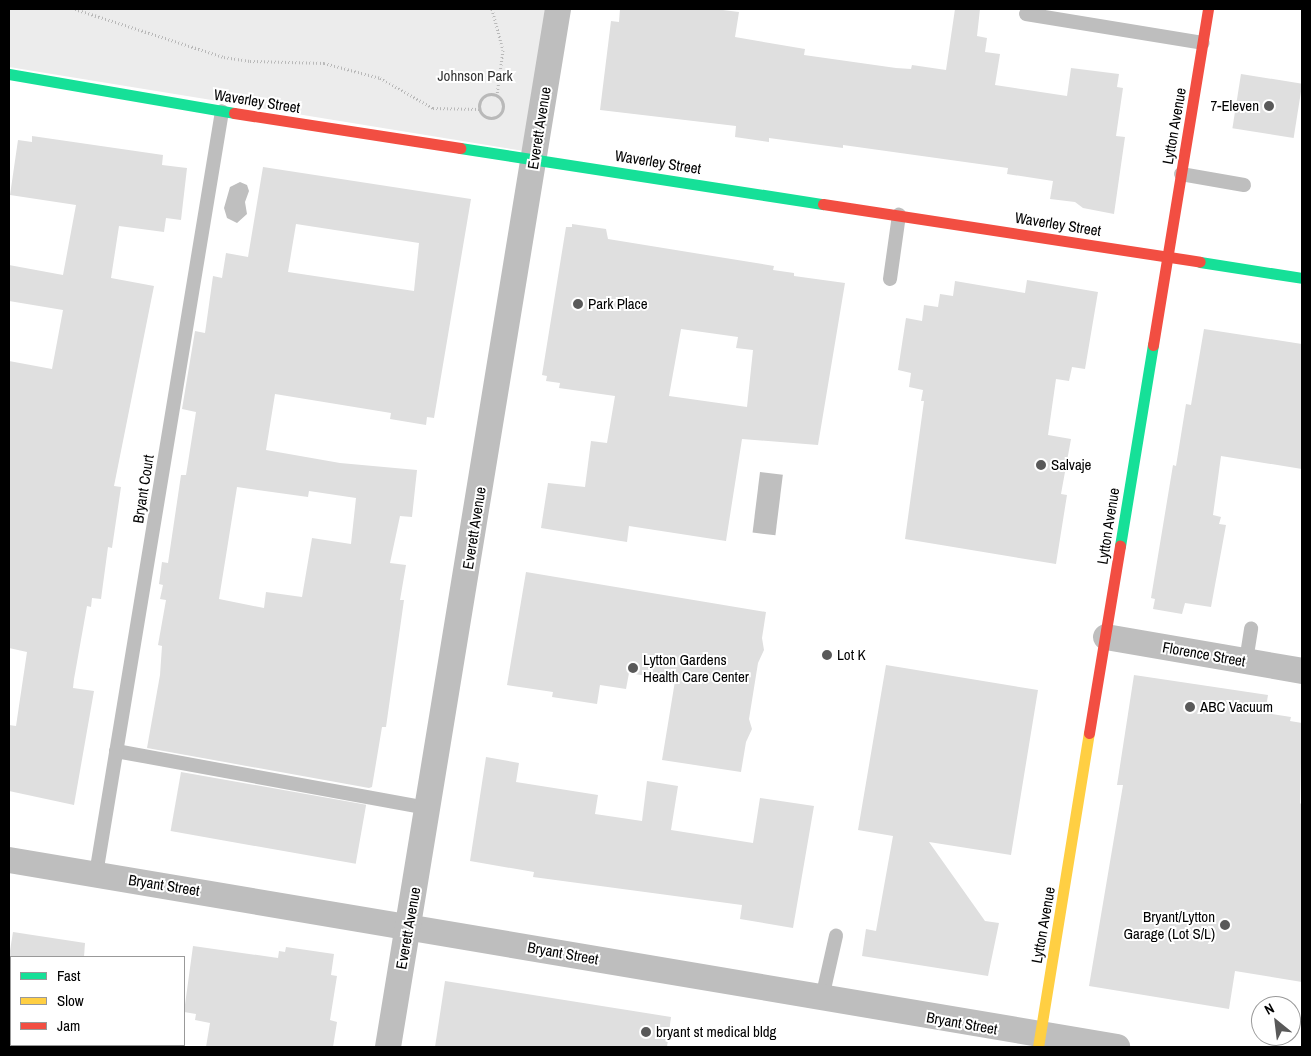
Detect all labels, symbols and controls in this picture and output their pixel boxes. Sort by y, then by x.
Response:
park label: Johnson Park [437,67,513,85]
street label: Waverley Street [213,85,301,117]
street label: Everett Avenue [524,85,554,171]
street label: Lytton Avenue [1158,86,1190,166]
place label: 7-Eleven [1210,97,1259,115]
marker: 7-Eleven [1263,100,1275,112]
street label: Waverley Street [614,146,702,178]
street label: Waverley Street [1014,208,1102,240]
place label: Park Place [588,295,647,313]
marker: Park Place [572,298,584,310]
street label: Bryant Court [129,453,157,525]
place label: Salvaje [1051,456,1091,474]
marker: Salvaje [1035,459,1047,471]
street label: Everett Avenue [459,485,489,571]
street label: Lytton Avenue [1093,486,1123,566]
street label: Florence Street [1161,638,1247,670]
place label: Lot K [837,646,866,664]
marker: Lot K [821,649,833,661]
place label: Lytton Gardens Health Care Center [643,650,749,685]
marker: Lytton Gardens Health Care Center [627,662,639,674]
place label: ABC Vacuum [1200,698,1273,716]
marker: ABC Vacuum [1184,701,1196,713]
street label: Bryant Street [127,870,201,900]
street label: Everett Avenue [392,885,424,971]
street label: Lytton Avenue [1027,885,1059,965]
place label: Bryant/Lytton Garage (Lot S/L) [1123,907,1215,942]
marker: Bryant/Lytton Garage (Lot S/L) [1219,919,1231,931]
street label: Bryant Street [526,938,600,968]
legend [10,956,185,1046]
text: Fast [57,965,80,986]
text: Slow [57,990,84,1011]
north arrow [1251,996,1301,1046]
text: N [1261,999,1277,1019]
street label: Bryant Street [925,1008,999,1038]
text: Jam [57,1015,80,1036]
place label: bryant st medical bldg [656,1023,776,1041]
marker: bryant st medical bldg [640,1026,652,1038]

